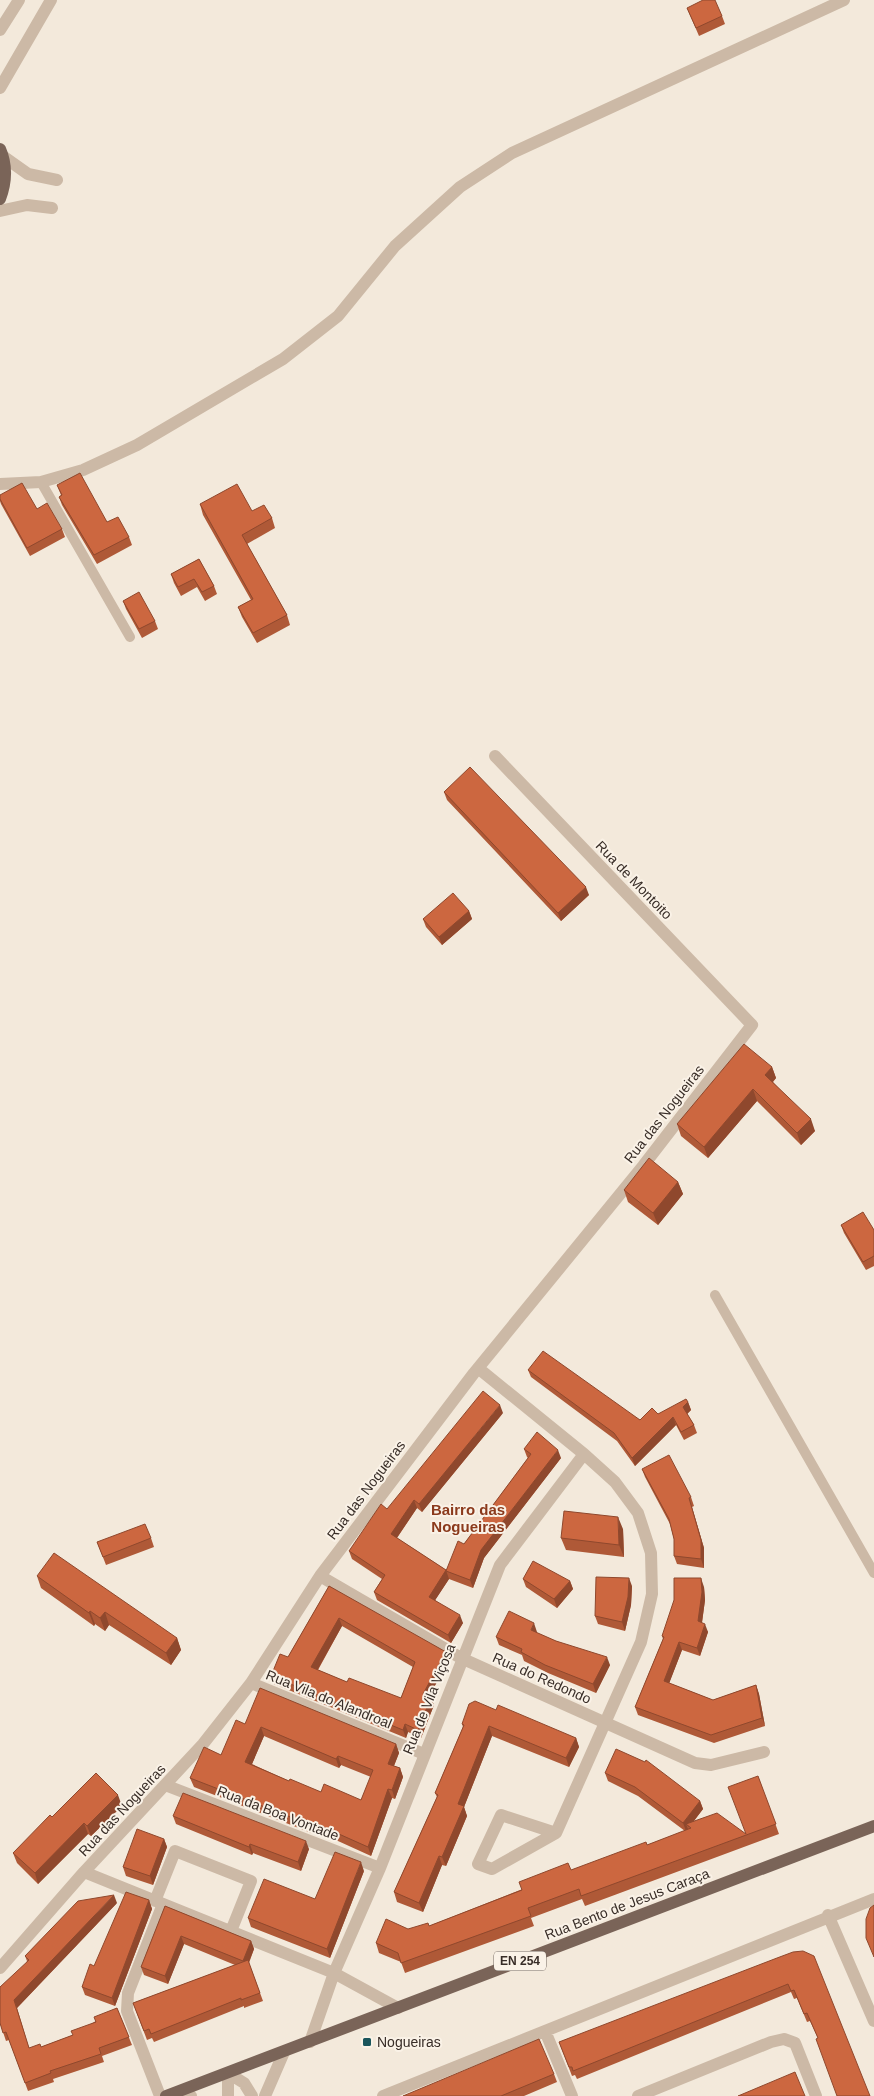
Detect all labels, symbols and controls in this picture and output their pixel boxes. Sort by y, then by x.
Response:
street label: Rua de Montoito [593,837,676,923]
street label: Rua das Nogueiras [621,1062,707,1166]
street label: Rua das Nogueiras [324,1437,408,1543]
district label: Bairro das Nogueiras [431,1501,505,1535]
street label: Rua de Vila Viçosa [400,1641,459,1757]
street label: Rua do Redondo [490,1649,594,1707]
street label: Rua Vila do Alandroal [264,1666,394,1732]
street label: Rua das Nogueiras [75,1761,169,1859]
street label: Rua da Boa Vontade [215,1782,341,1844]
street label: Rua Bento de Jesus Caraça [542,1865,712,1943]
road number: EN 254 [494,1952,546,1970]
place label: Nogueiras [377,2034,441,2050]
marker: Nogueiras [361,2036,373,2048]

